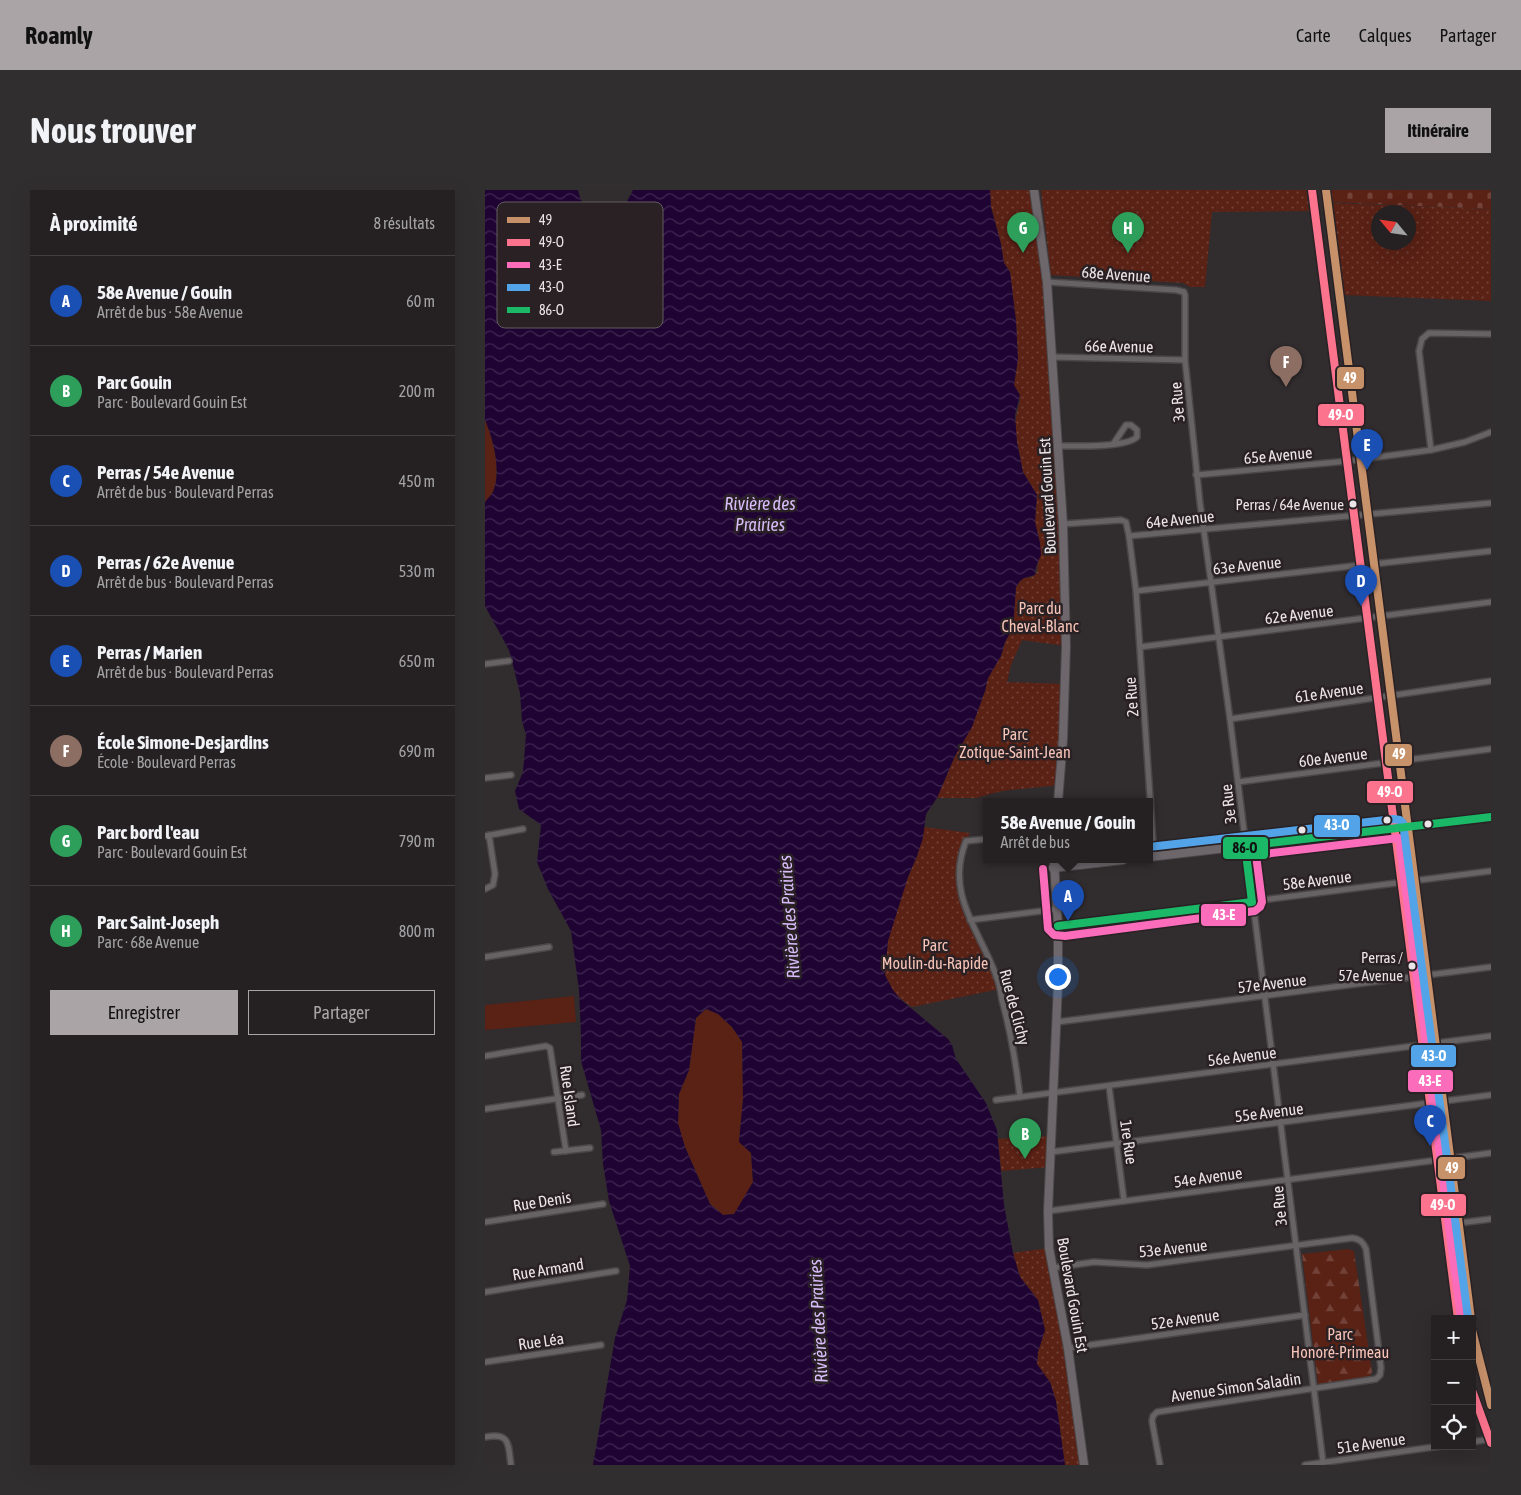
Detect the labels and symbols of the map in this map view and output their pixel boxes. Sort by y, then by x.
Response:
legend [497,202,663,328]
north arrow [1371,205,1416,250]
text: 49 [539,212,552,228]
pin: G [1007,212,1039,253]
pin: H [1112,212,1144,253]
text: 49-O [539,234,564,250]
text: 43-E [539,257,562,273]
street label: 68e Avenue [1081,263,1151,285]
text: 43-O [539,279,564,295]
text: 86-O [539,302,564,318]
street label: 66e Avenue [1084,336,1154,356]
pin: F [1270,346,1302,387]
line badge: 49 [1336,366,1365,390]
text: 49 [1342,370,1357,386]
street label: 3e Rue [1166,381,1188,423]
line badge: 49-O [1317,403,1365,427]
text: 49-O [1328,407,1353,423]
pin: E [1351,429,1383,470]
street label: Boulevard Gouin Est [1035,437,1059,555]
street label: 65e Avenue [1243,443,1313,467]
water label: Rivière des Prairies [724,493,796,535]
place label: Perras / 64e Avenue [1236,496,1344,513]
marker: Perras / 64e Avenue [1348,499,1358,509]
street label: 64e Avenue [1145,506,1215,532]
street label: 63e Avenue [1212,552,1282,578]
pin: D [1345,565,1377,606]
park label: Parc du Cheval-Blanc [1001,599,1079,635]
street label: 62e Avenue [1264,601,1334,627]
street label: 2e Rue [1121,676,1141,718]
street label: 61e Avenue [1294,678,1364,706]
park label: Parc Zotique-Saint-Jean [959,725,1071,762]
line badge: 49 [1384,743,1413,767]
street label: 60e Avenue [1298,744,1368,770]
text: 49 [1391,746,1406,762]
line badge: 49-O [1366,780,1414,804]
street label: 3e Rue [1217,783,1239,825]
text: 49-O [1377,784,1402,800]
line badge: 43-O [1313,814,1361,838]
unlabelled marker [1382,815,1392,825]
text: 43-O [1324,817,1349,833]
unlabelled marker [1423,819,1433,829]
unlabelled marker [1297,825,1307,835]
line badge: 86-O [1222,836,1269,860]
text: 86-O [1233,840,1257,856]
water label: Rivière des Prairies [774,854,804,980]
street label: 58e Avenue [1282,867,1352,893]
pin: A [1052,880,1084,921]
line badge: 43-E [1200,903,1247,927]
text: 43-E [1212,907,1235,923]
park label: Parc Moulin-du-Rapide [882,936,988,973]
place label: Perras / 57e Avenue [1339,949,1403,984]
marker: Perras / 57e Avenue [1407,961,1417,971]
your location [1045,964,1071,990]
street label: Rue de Clichy [995,967,1034,1047]
street label: 57e Avenue [1237,970,1307,996]
street label: 56e Avenue [1207,1043,1277,1069]
line badge: 43-O [1410,1044,1457,1068]
text: 43-O [1421,1048,1446,1064]
street label: Rue Island [557,1064,583,1128]
line badge: 43-E [1407,1069,1454,1093]
text: 43-E [1418,1073,1441,1089]
street label: 55e Avenue [1234,1099,1304,1125]
pin: C [1414,1105,1446,1146]
pin: B [1009,1118,1041,1159]
street label: 1re Rue [1117,1119,1141,1165]
line badge: 49 [1437,1156,1466,1180]
text: 49 [1444,1160,1459,1176]
street label: 54e Avenue [1173,1163,1243,1191]
street label: 3e Rue [1268,1185,1290,1227]
street label: Rue Denis [512,1187,573,1214]
line badge: 49-O [1420,1193,1467,1217]
text: 49-O [1430,1197,1455,1213]
street label: 53e Avenue [1138,1235,1208,1261]
street label: Boulevard Gouin Est [1054,1236,1092,1354]
street label: Rue Armand [511,1254,585,1284]
water label: Rivière des Prairies [804,1259,832,1383]
street label: 52e Avenue [1150,1305,1220,1333]
park label: Parc Honoré-Primeau [1291,1325,1389,1361]
street label: Rue Léa [517,1329,565,1353]
street label: Avenue Simon Saladin [1170,1369,1302,1405]
street label: 51e Avenue [1336,1429,1406,1457]

